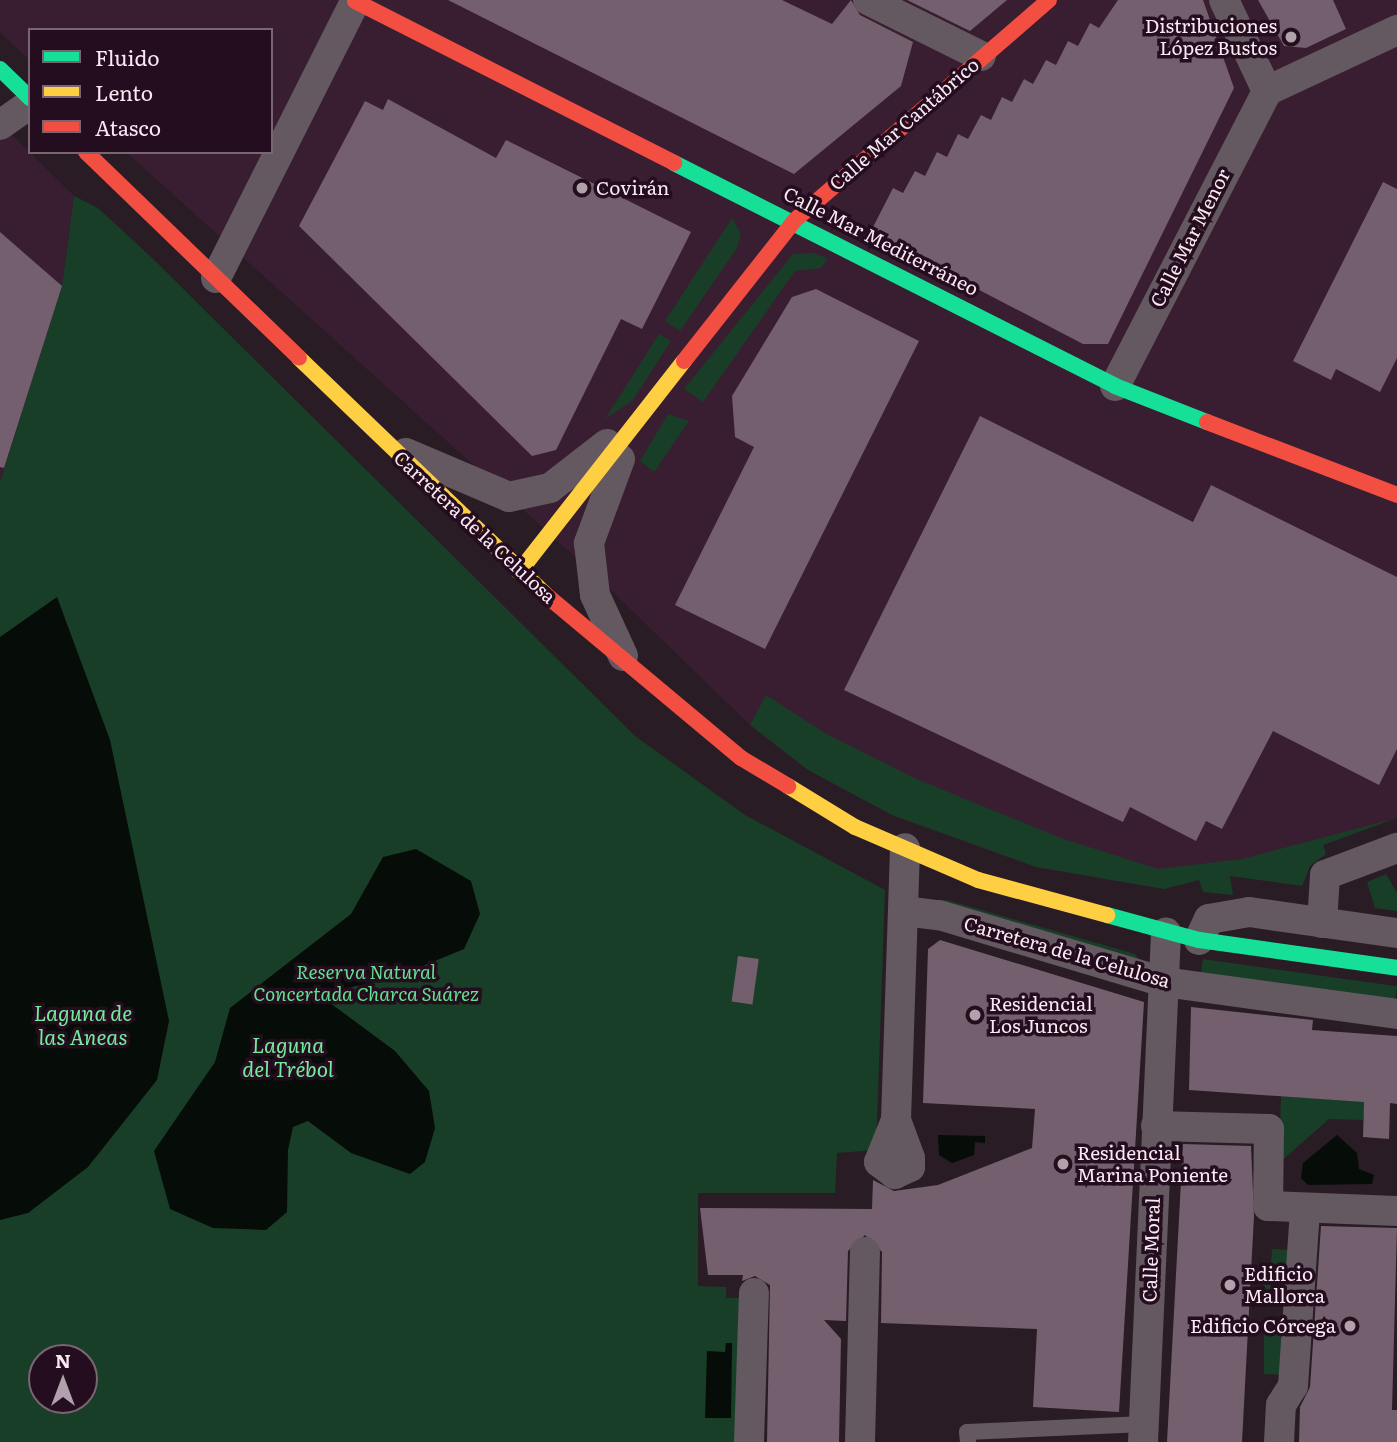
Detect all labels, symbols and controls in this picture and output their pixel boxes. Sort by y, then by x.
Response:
place label: Distribuciones López Bustos [1145,15,1277,59]
legend [28,28,273,154]
marker: Distribuciones López Bustos [1283,29,1299,45]
text: Fluido [95,41,159,72]
street label: Calle Mar Cantábrico [825,53,983,195]
text: Lento [95,76,153,107]
text: Atasco [95,111,161,142]
street label: Calle Mar Menor [1145,165,1235,311]
place label: Covirán [596,177,669,199]
marker: Covirán [574,180,590,196]
street label: Calle Mar Mediterráneo [780,182,982,300]
street label: Carretera de la Celulosa [389,446,561,608]
street label: Carretera de la Celulosa [961,912,1173,992]
park label: Reserva Natural Concertada Charca Suárez [253,961,479,1005]
place label: Residencial Los Juncos [989,993,1093,1037]
water label: Laguna de las Aneas [34,999,132,1049]
marker: Residencial Los Juncos [967,1007,983,1023]
water label: Laguna del Trébol [242,1031,334,1081]
place label: Residencial Marina Poniente [1077,1142,1228,1186]
marker: Residencial Marina Poniente [1055,1156,1071,1172]
street label: Calle Moral [1138,1197,1164,1303]
place label: Edificio Mallorca [1244,1263,1325,1307]
marker: Edificio Mallorca [1222,1277,1238,1293]
place label: Edificio Córcega [1190,1315,1336,1337]
marker: Edificio Córcega [1342,1318,1358,1334]
north arrow [28,1344,98,1414]
text: N [55,1346,71,1374]

